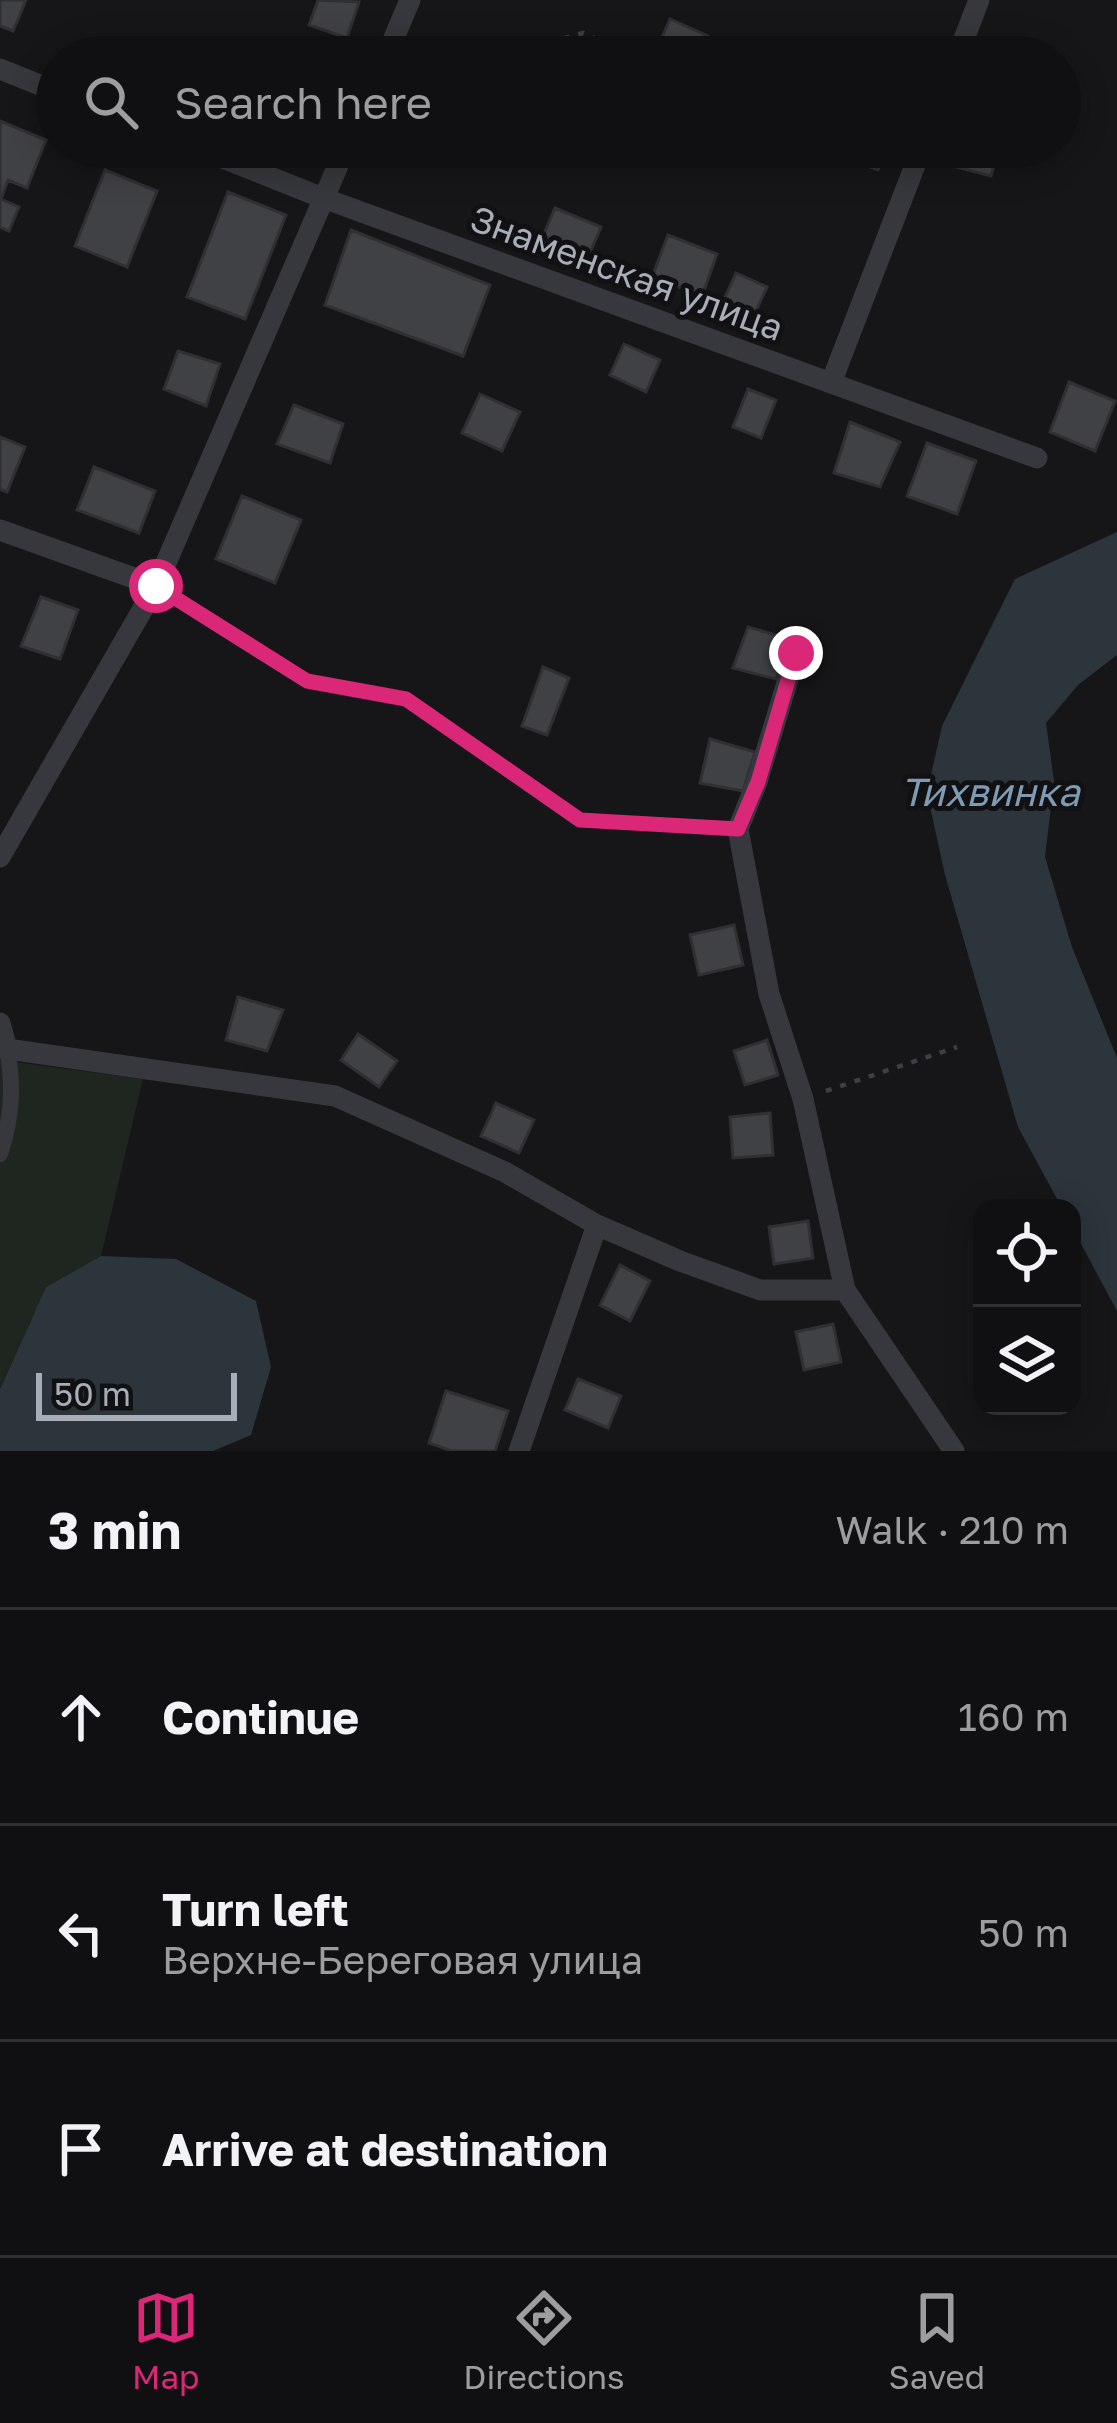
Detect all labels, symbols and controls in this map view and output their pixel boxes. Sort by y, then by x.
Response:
search box [36,36,1081,168]
icon: search [78,69,144,135]
text: Search here [174,75,432,129]
street label: Знаменская улица [465,196,789,349]
route start [129,559,183,613]
route end [769,626,823,680]
water label: Тихвинка [900,768,1082,815]
map controls [973,1199,1081,1415]
button: locate [973,1199,1081,1307]
button: layers [973,1307,1081,1415]
scale bar [36,1367,237,1420]
text: 50 m [54,1374,131,1413]
text: 3 min [48,1499,181,1560]
text: Walk · 210 m [835,1506,1069,1553]
icon: ahead [48,1684,114,1750]
text: Continue [162,1690,359,1744]
text: 160 m [958,1693,1069,1740]
text: Turn left [162,1882,349,1936]
icon: left [48,1900,114,1966]
text: 50 m [978,1909,1069,1956]
text: Верхне-Береговая улица [162,1936,643,1983]
icon: arrive [48,2116,114,2182]
text: Arrive at destination [162,2122,608,2176]
tab: Map [132,2285,199,2396]
tab: Directions [463,2285,625,2396]
tab: Saved [889,2285,985,2396]

